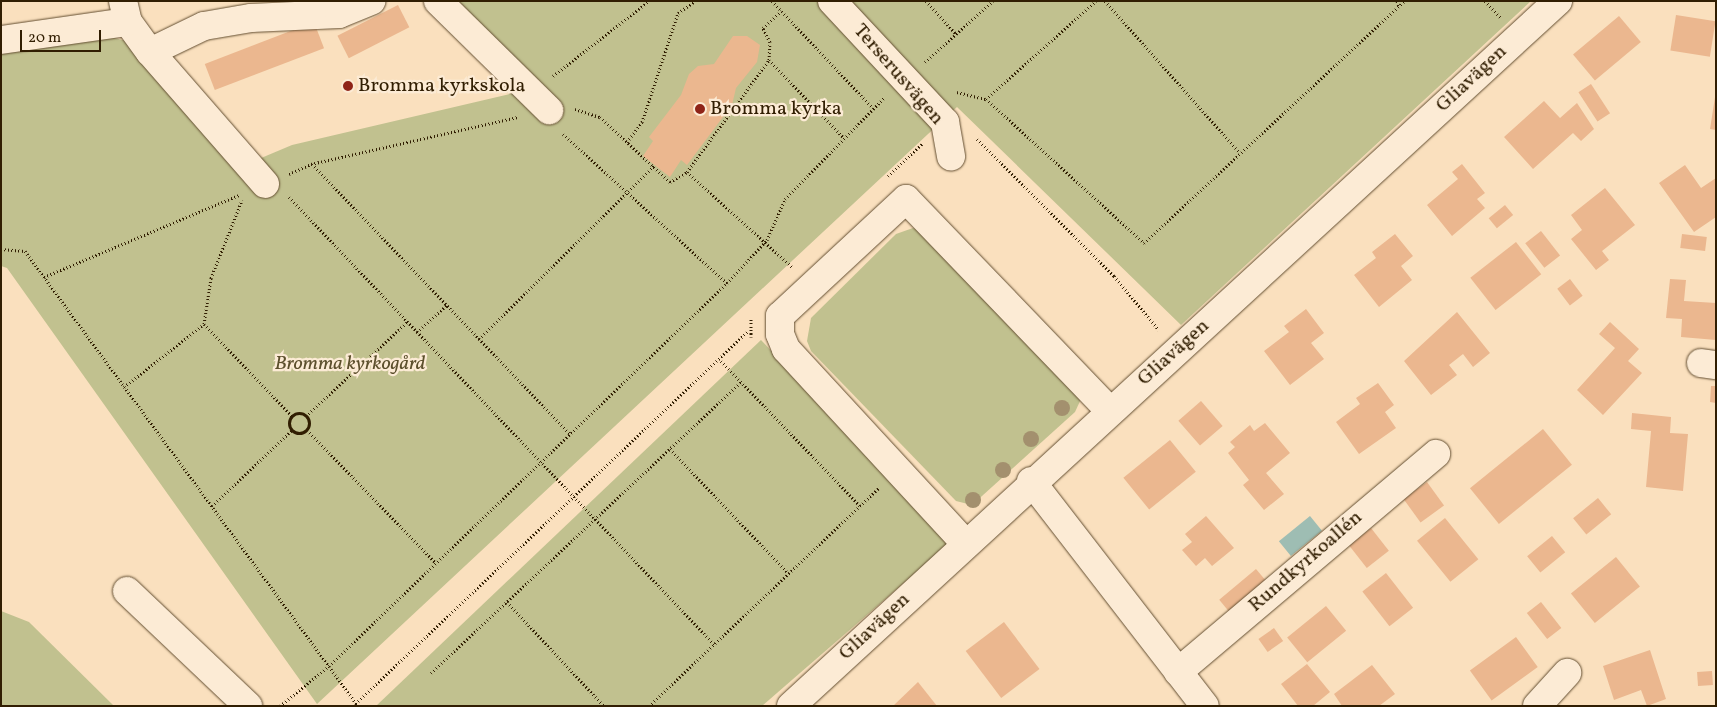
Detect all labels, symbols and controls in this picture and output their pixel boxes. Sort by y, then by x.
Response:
scale bar [22,20,104,52]
street label: Terserusvägen [848,20,948,130]
text: 20 m [28,28,61,49]
street label: Gliavägen [1432,40,1512,118]
place label: Bromma kyrkskola [358,74,525,98]
marker: Bromma kyrkskola [342,80,354,92]
place label: Bromma kyrka [710,97,842,121]
marker: Bromma kyrka [694,103,706,115]
street label: Gliavägen [1133,315,1215,391]
park label: Bromma kyrkogård [275,352,425,376]
street label: Rundkyrkoallén [1244,506,1368,618]
street label: Gliavägen [835,588,915,666]

